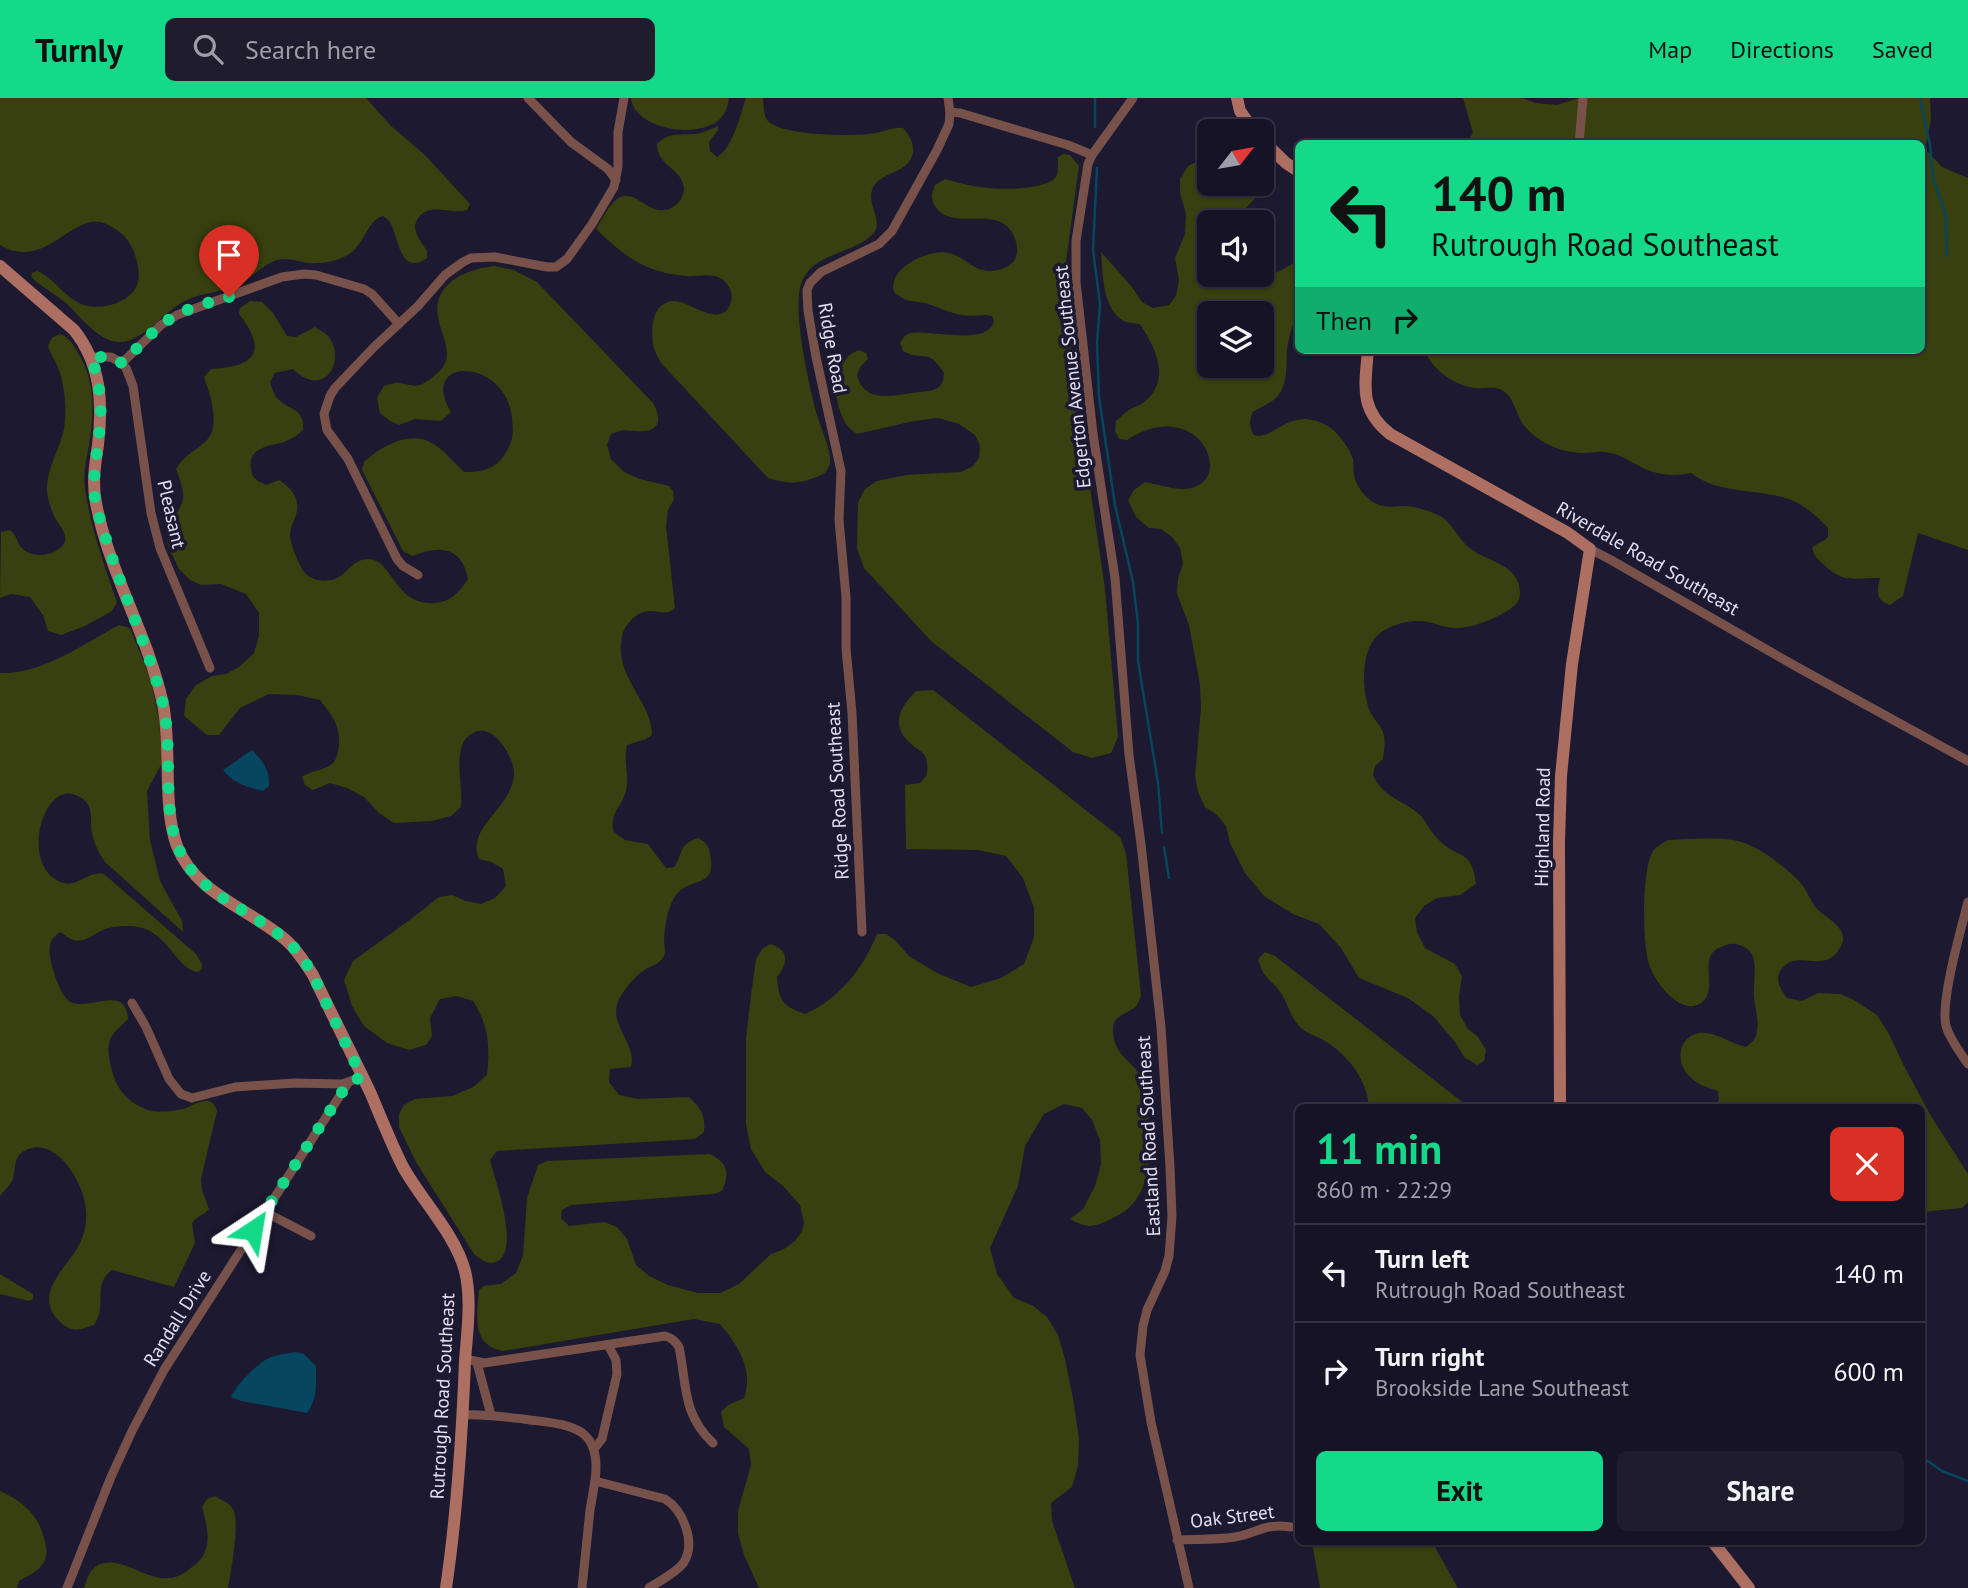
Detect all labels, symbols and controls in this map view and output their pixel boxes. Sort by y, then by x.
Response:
search box [165,18,655,81]
text: Turnly [35,28,123,71]
icon: search [189,30,227,68]
text: Search here [245,33,376,66]
text: Map [1648,34,1692,65]
text: Directions [1730,34,1834,65]
text: Saved [1872,34,1933,65]
north arrow [1197,119,1274,196]
map controls [1197,119,1274,378]
text: 140 m [1431,161,1566,225]
icon: left [1316,168,1407,259]
button: sound [1197,210,1274,287]
text: Rutrough Road Southeast [1431,223,1779,265]
pin [199,225,259,297]
icon: arrive [210,236,248,274]
street label: Edgerton Avenue Southeast [1048,264,1096,490]
street label: Ridge Road [813,301,853,395]
button: layers [1197,301,1274,378]
icon: right [1386,301,1424,339]
text: Then [1316,304,1372,337]
street label: Pleasant [152,477,192,551]
street label: Riverdale Road Southeast [1552,496,1744,621]
street label: Ridge Road Southeast [820,701,854,880]
street label: Highland Road [1529,767,1555,887]
street label: Eastland Road Southeast [1131,1035,1165,1237]
text: 11 min [1316,1121,1442,1176]
button: close [1830,1127,1904,1201]
text: 860 m · 22:29 [1316,1175,1452,1204]
position arrow [216,1193,290,1267]
text: Turn left [1375,1242,1469,1275]
icon: left [1316,1254,1354,1292]
text: 140 m [1833,1257,1904,1290]
street label: Randall Drive [138,1265,216,1371]
text: Rutrough Road Southeast [1375,1275,1625,1304]
street label: Rutrough Road Southeast [425,1292,459,1500]
text: Turn right [1375,1340,1484,1373]
icon: right [1316,1352,1354,1390]
text: 600 m [1833,1355,1904,1388]
text: Brookside Lane Southeast [1375,1373,1629,1402]
button: Exit [1316,1451,1603,1531]
button: Share [1617,1451,1904,1531]
street label: Oak Street [1189,1499,1276,1533]

